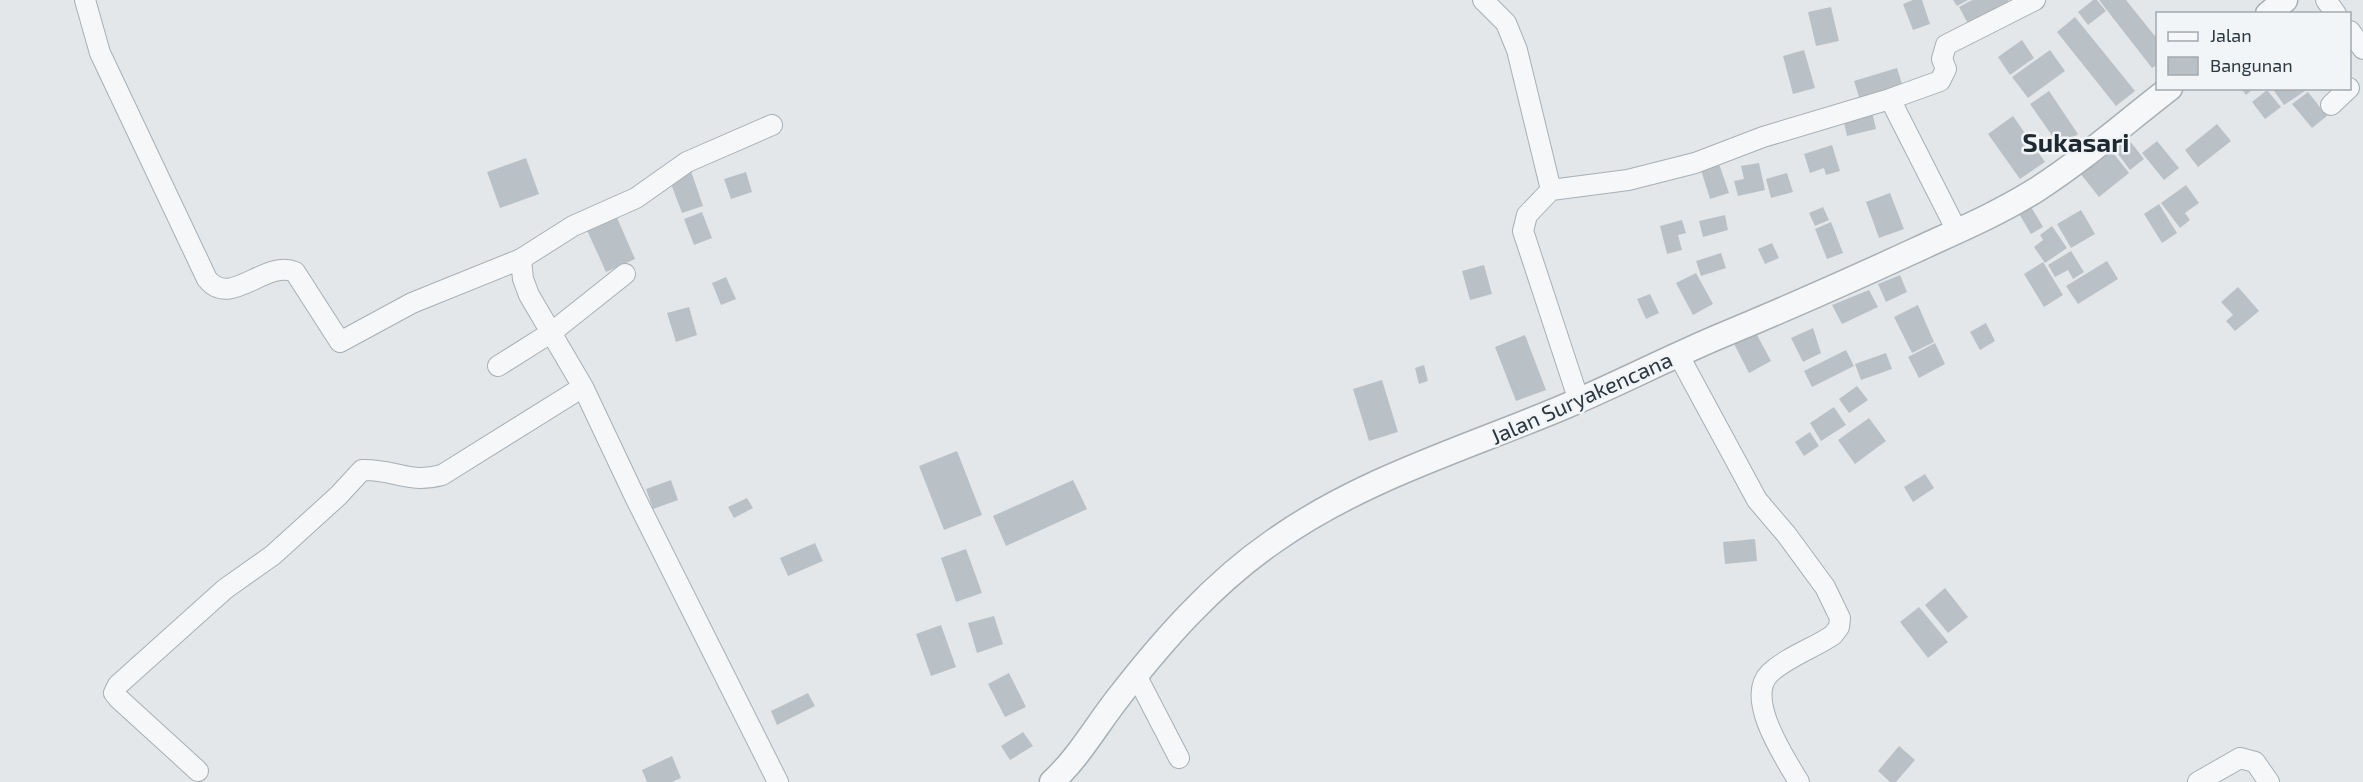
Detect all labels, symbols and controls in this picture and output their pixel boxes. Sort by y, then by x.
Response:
legend [2156,12,2351,90]
text: Jalan [2210,24,2252,46]
text: Bangunan [2210,54,2293,76]
district label: Sukasari [2023,126,2129,157]
street label: Jalan Suryakencana [1486,345,1676,449]

